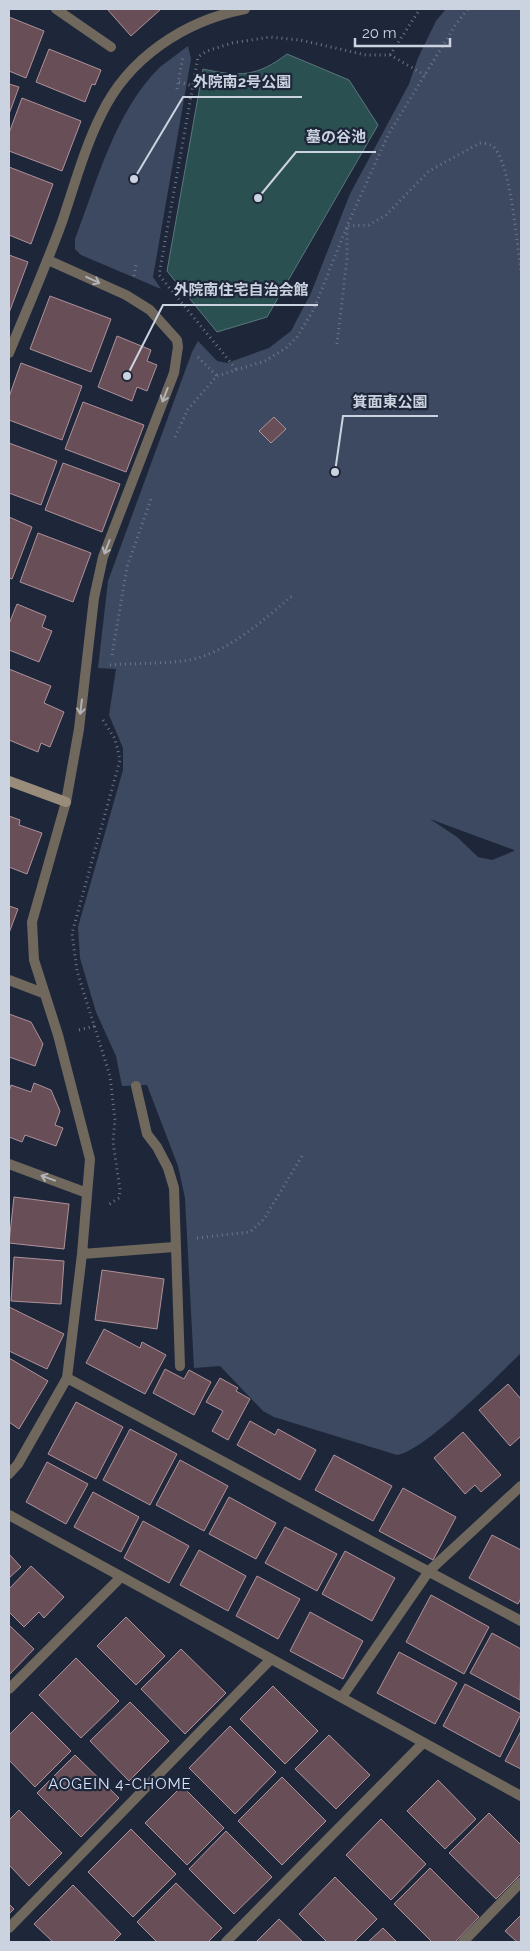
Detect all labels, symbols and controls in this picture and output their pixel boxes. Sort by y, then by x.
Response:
scale bar [355,15,450,47]
text: 20 m [362,24,397,42]
callout: 外院南2号公園 [183,67,302,97]
text: 外院南2号公園 [193,73,291,91]
callout: 墓の谷池 [296,122,376,152]
text: 墓の谷池 [306,128,366,146]
one-way arrow [85,275,100,285]
callout: 外院南住宅自治会館 [163,275,318,305]
text: 外院南住宅自治会館 [173,281,309,299]
callout: 箕面東公園 [343,386,438,416]
one-way arrow [160,387,169,402]
text: 箕面東公園 [352,393,428,411]
one-way arrow [102,539,111,554]
one-way arrow [76,699,86,715]
one-way arrow [41,1173,56,1182]
district label: AOGEIN 4-CHOME [48,1775,192,1793]

